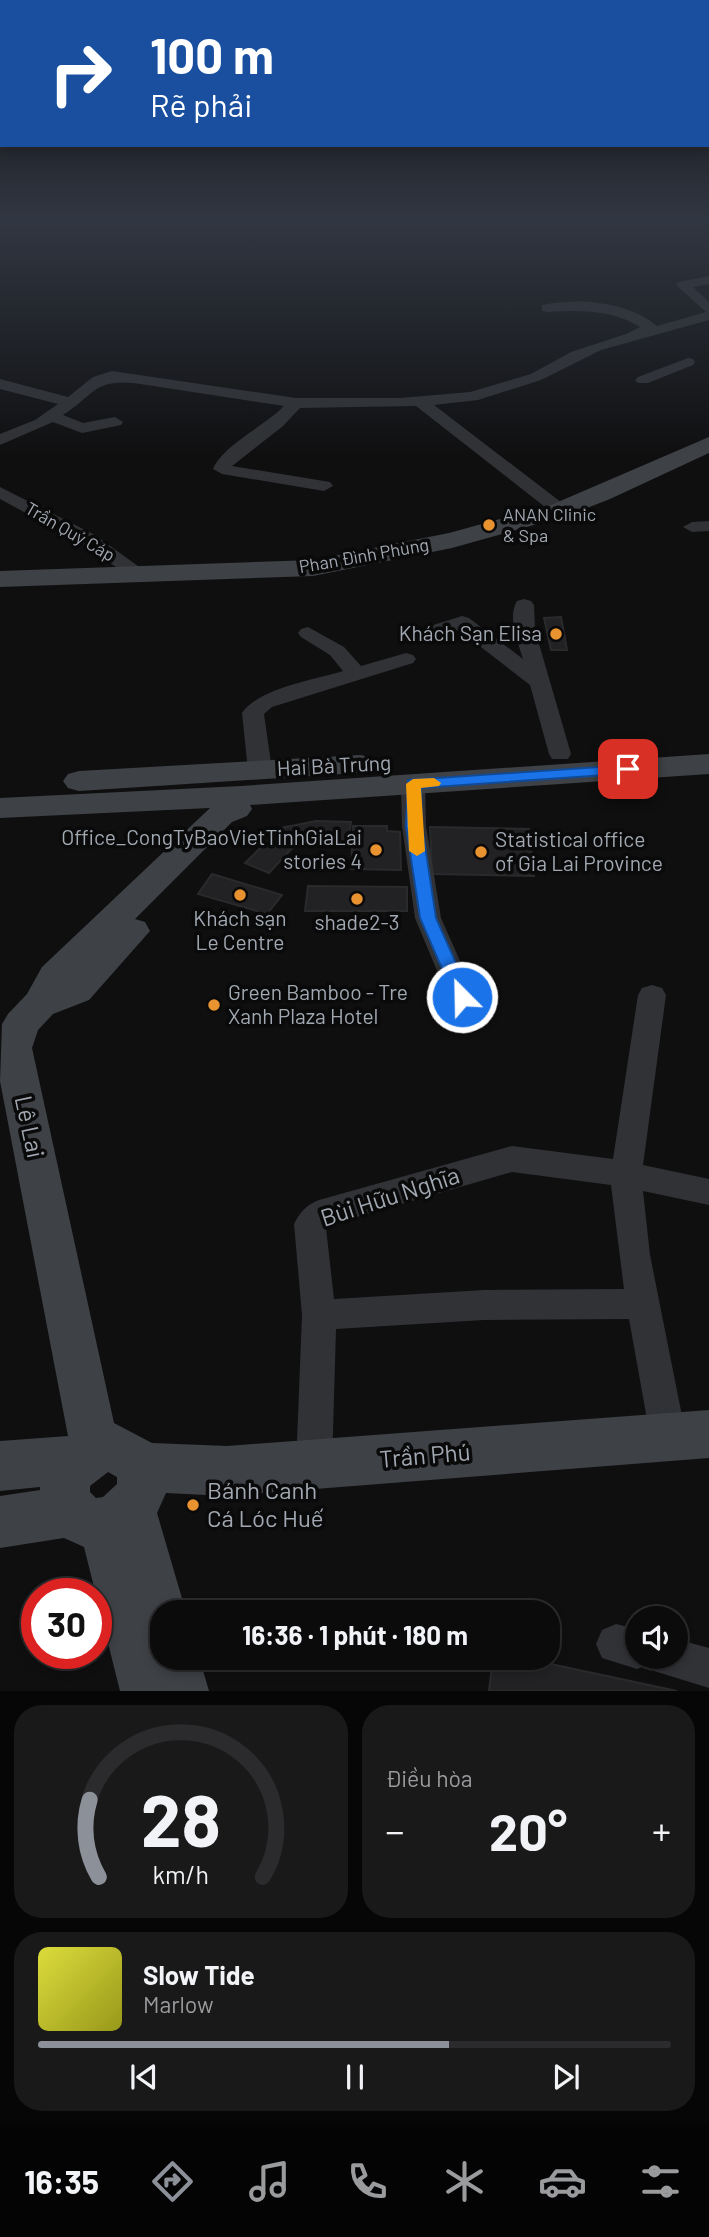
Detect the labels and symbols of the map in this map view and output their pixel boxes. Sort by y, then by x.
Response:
street label: Trần Quý Cáp [22,497,119,566]
place label: ANAN Clinic & Spa [503,503,596,546]
marker: ANAN Clinic & Spa [481,517,497,533]
street label: Phan Đình Phùng [297,533,430,577]
place label: Khách Sạn Elisa [399,620,542,645]
marker: Khách Sạn Elisa [548,626,564,642]
pin [598,739,658,799]
street label: Hai Bà Trưng [276,749,392,780]
place label: Office_CongTyBaoVietTinhGiaLai stories 4 [61,824,362,873]
place label: Statistical office of Gia Lai Province [495,826,663,875]
marker: Office_CongTyBaoVietTinhGiaLai stories 4 [368,842,384,858]
marker: Statistical office of Gia Lai Province [473,844,489,860]
marker: Khách sạn Le Centre [232,887,248,903]
marker: shade2-3 [349,891,365,907]
place label: Khách sạn Le Centre [193,905,287,954]
place label: shade2-3 [314,909,400,934]
position arrow [425,960,499,1034]
place label: Green Bamboo - Tre Xanh Plaza Hotel [228,979,408,1028]
marker: Green Bamboo - Tre Xanh Plaza Hotel [206,997,222,1013]
street label: Lê Lai [10,1093,51,1161]
street label: Bùi Hữu Nghĩa [316,1160,463,1232]
street label: Trần Phú [378,1436,472,1473]
place label: Bánh Canh Cá Lóc Huế [207,1475,324,1532]
marker: Bánh Canh Cá Lóc Huế [185,1497,201,1513]
speed limit sign: 30 [21,1578,112,1669]

